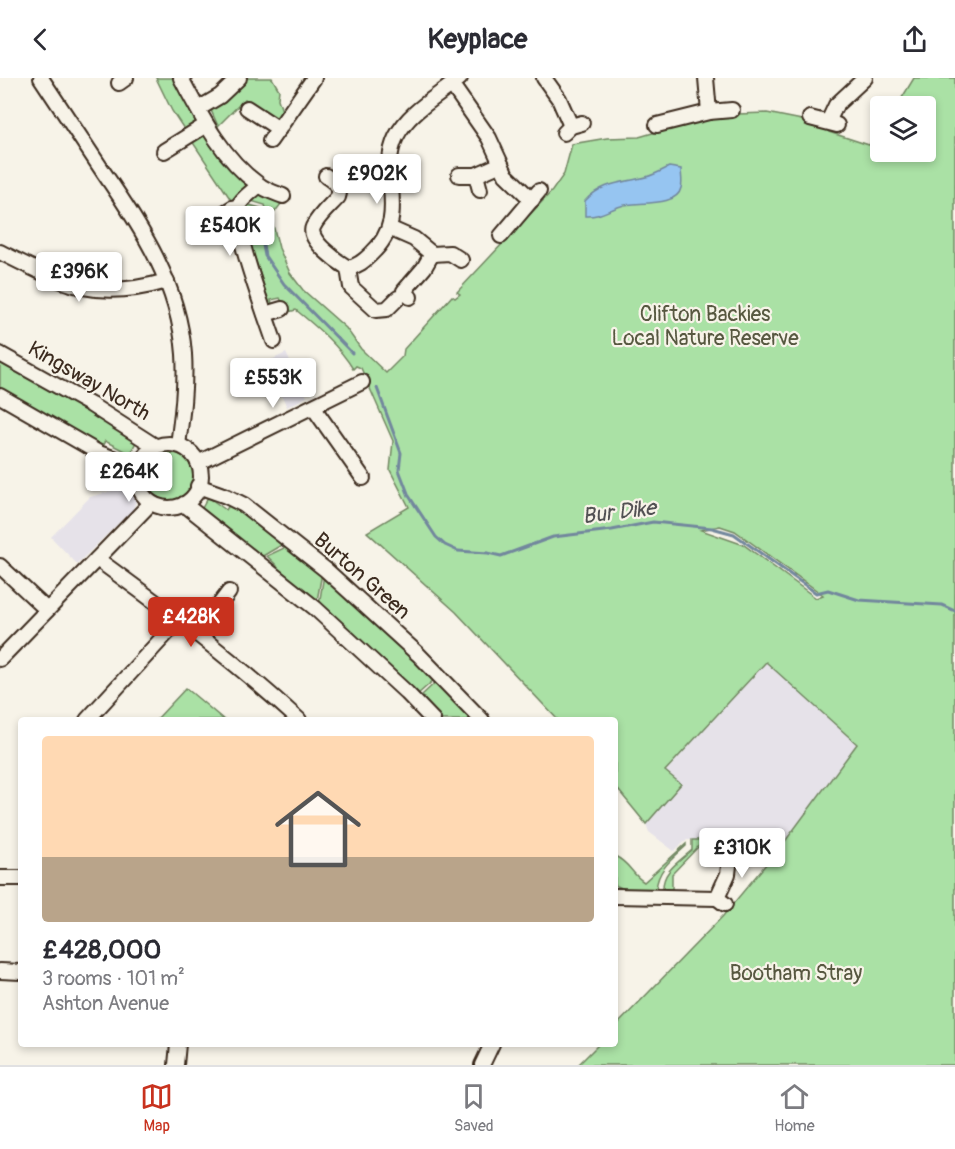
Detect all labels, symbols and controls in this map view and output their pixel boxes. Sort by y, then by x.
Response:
icon: back [24,23,57,56]
text: Keyplace [428,23,527,56]
icon: share [898,23,931,56]
map controls [870,96,936,162]
button: layers [870,96,936,162]
pin: £902K [335,154,419,205]
text: £902K [347,161,407,186]
pin: £540K [188,206,272,257]
text: £540K [199,213,261,238]
pin: £396K [37,252,121,303]
text: £396K [50,259,108,284]
park label: Clifton Backies Local Nature Reserve [611,301,799,352]
street label: Kingsway North [23,335,155,427]
pin: £553K [231,358,315,409]
text: £553K [244,365,302,390]
pin: £264K [87,452,171,503]
text: £264K [99,459,159,484]
water label: Bur Dike [581,493,659,530]
street label: Burton Green [308,527,416,625]
pin: £428K [149,597,233,648]
text: £428K [162,604,220,629]
icon: home [264,775,372,883]
pin: £310K [700,828,784,879]
text: £310K [713,835,771,860]
text: £428,000 [42,934,161,966]
park label: Bootham Stray [730,960,862,987]
text: 3 rooms · 101 m² [42,966,185,991]
text: Ashton Avenue [42,991,169,1016]
tab: Map [140,1080,173,1136]
tab: Saved [454,1080,494,1136]
tab: Home [774,1080,815,1136]

